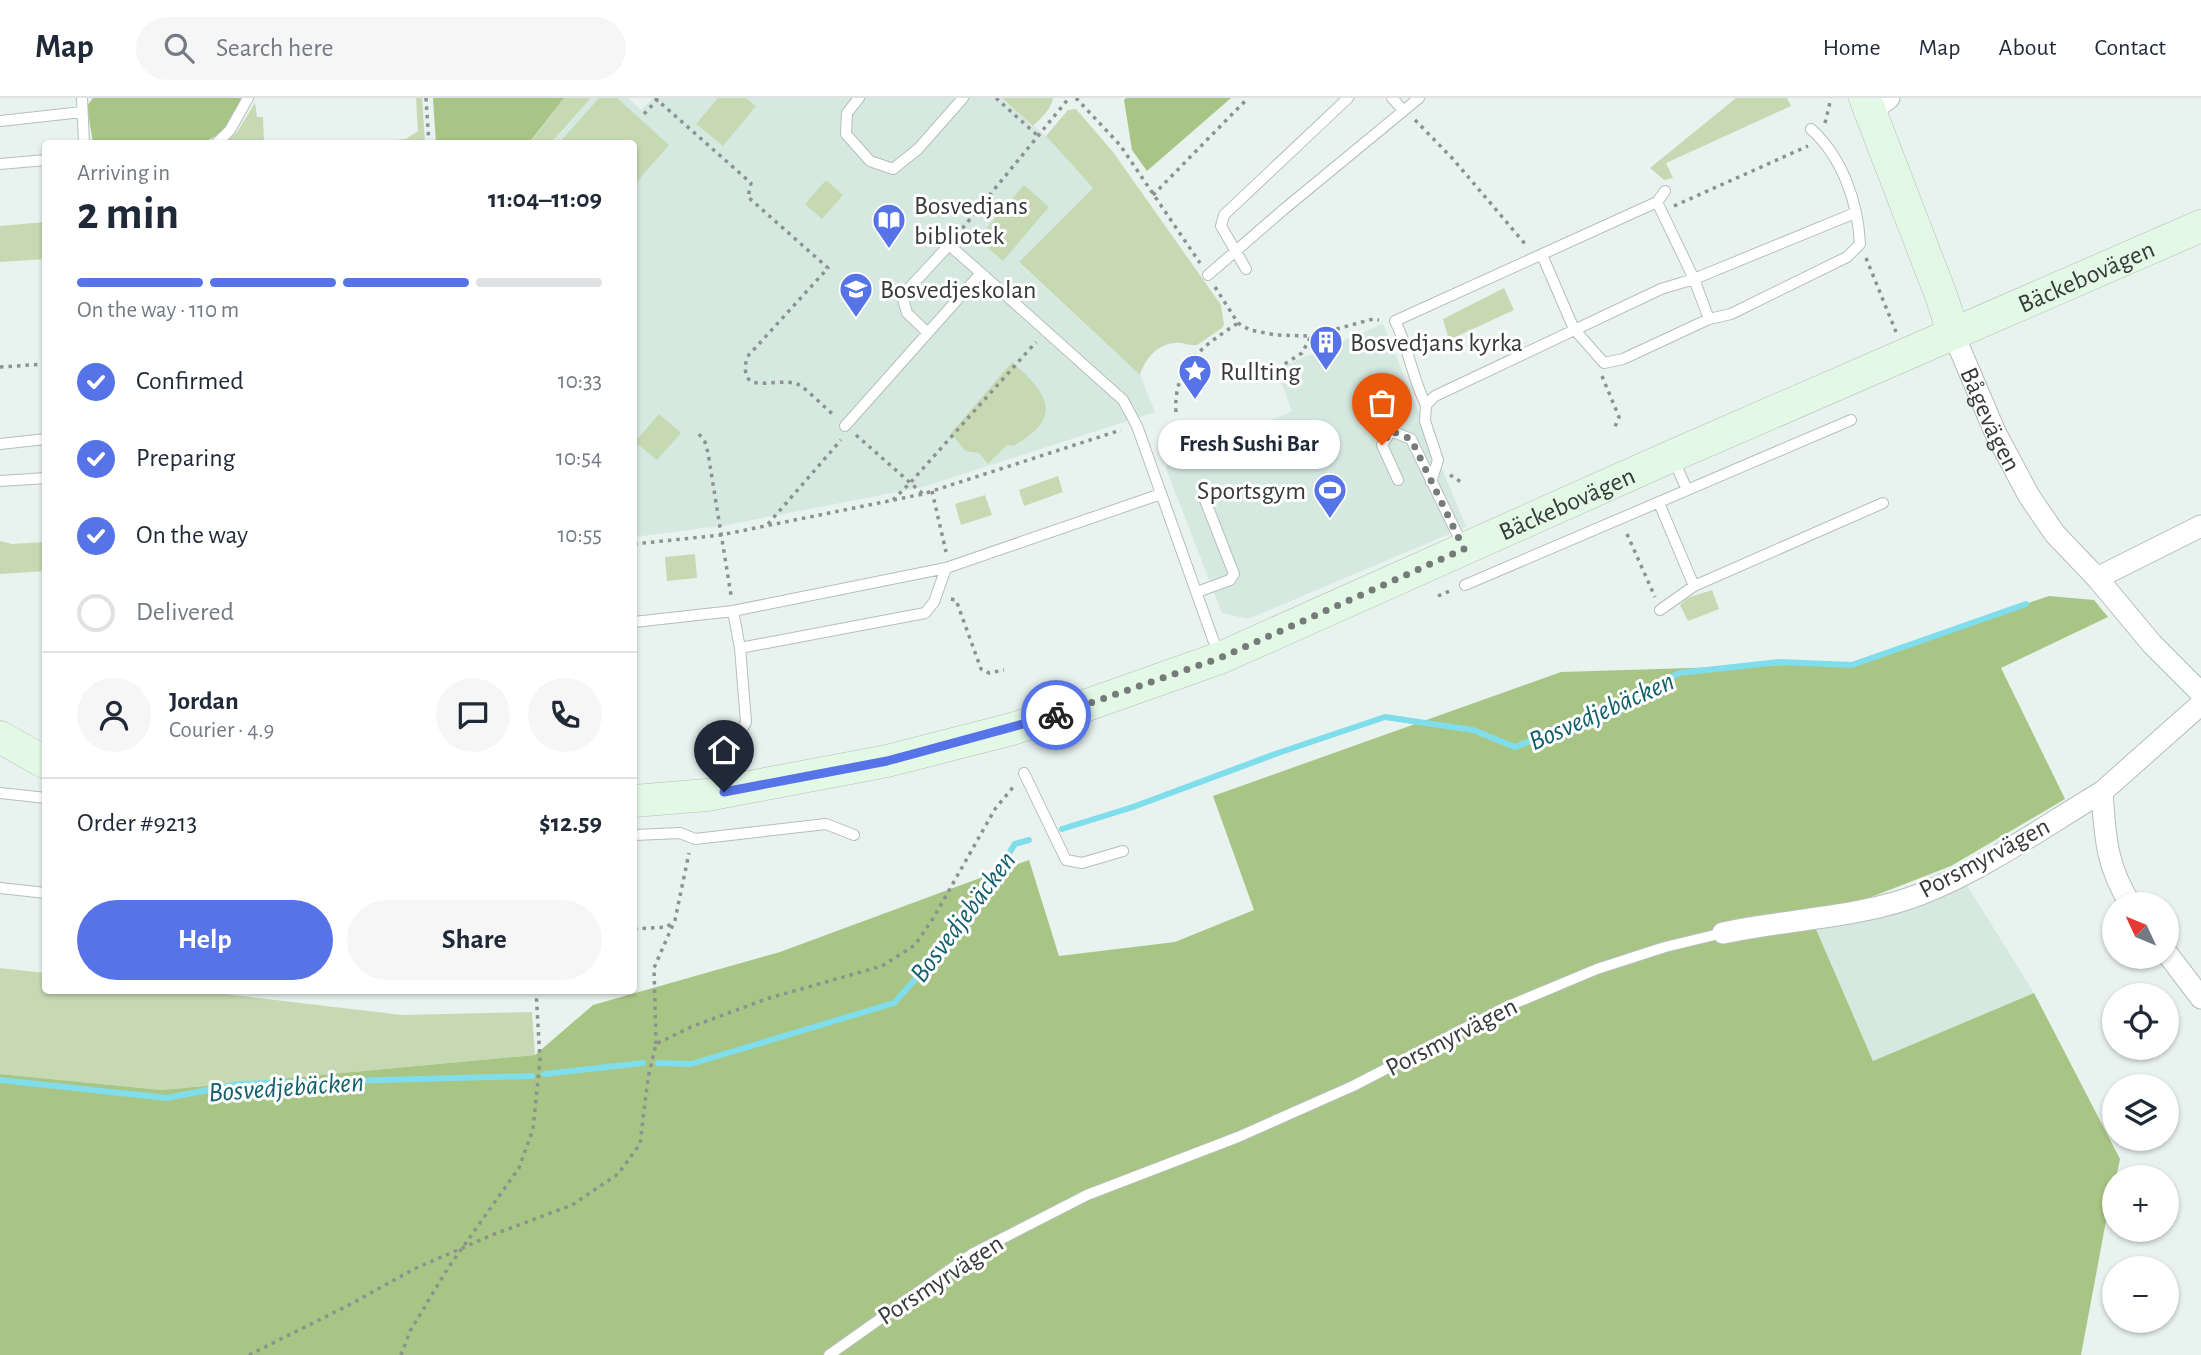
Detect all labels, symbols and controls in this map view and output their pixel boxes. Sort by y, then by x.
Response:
search box [136,17,626,80]
icon: search [160,29,198,67]
text: Map [35,31,94,64]
text: Search here [216,35,334,61]
text: Home [1823,36,1881,60]
text: Map [1919,36,1961,60]
text: About [1999,36,2056,60]
text: Contact [2094,36,2166,60]
text: Arriving in [77,162,170,185]
text: 11:04–11:09 [488,186,602,212]
text: 2 min [77,191,179,237]
place label: Bosvedjans bibliotek [914,193,1028,249]
library icon: Bosvedjans bibliotek [870,201,908,250]
street label: Bäckebovägen [2014,236,2159,318]
school or university icon: Bosvedjeskolan [837,270,875,319]
place label: Bosvedjeskolan [880,277,1036,303]
text: On the way · 110 m [77,299,239,322]
building icon: Bosvedjans kyrka [1307,323,1345,372]
place label: Bosvedjans kyrka [1350,330,1523,356]
place icon: Rullting [1176,352,1214,401]
place label: Rullting [1220,359,1301,385]
icon: check [77,363,115,401]
street label: Bågevägen [1955,364,2025,476]
text: Confirmed [136,368,244,394]
text: 10:33 [558,370,602,393]
pin [1352,373,1412,445]
icon: bag [1363,384,1401,422]
callout: Fresh Sushi Bar [1158,420,1340,470]
text: Fresh Sushi Bar [1179,433,1319,456]
icon: check [77,440,115,478]
text: Preparing [136,445,235,471]
text: 10:54 [556,447,602,470]
street label: Bäckebovägen [1495,462,1639,546]
sports icon: Sportsgym [1311,471,1349,520]
place label: Sportsgym [1197,478,1306,504]
icon: check [77,517,115,555]
text: On the way [136,522,248,548]
text: 10:55 [557,524,602,547]
text: Delivered [136,599,234,625]
water label: Bosvedjebäcken [1525,667,1679,756]
button: person [77,678,151,752]
button: chat [436,678,510,752]
button: phone [528,678,602,752]
courier [1021,680,1091,750]
text: Jordan [169,688,239,714]
icon: bike [1037,696,1075,734]
text: Courier · 4.9 [169,719,274,742]
pin [694,720,754,792]
icon: home [705,731,743,769]
text: Order #9213 [77,810,197,836]
text: $12.59 [539,810,602,836]
street label: Porsmyrvägen [1915,813,2054,903]
water label: Bosvedjebäcken [906,847,1022,988]
north arrow [2102,892,2179,970]
map controls [2102,892,2179,1333]
button: Help [77,900,333,980]
button: Share [347,900,602,980]
button: locate [2102,983,2179,1060]
street label: Porsmyrvägen [1382,993,1521,1081]
water label: Bosvedjebäcken [207,1069,365,1107]
button: layers [2102,1074,2179,1151]
button: + [2102,1165,2179,1242]
street label: Porsmyrvägen [873,1230,1008,1330]
button: − [2102,1256,2179,1333]

